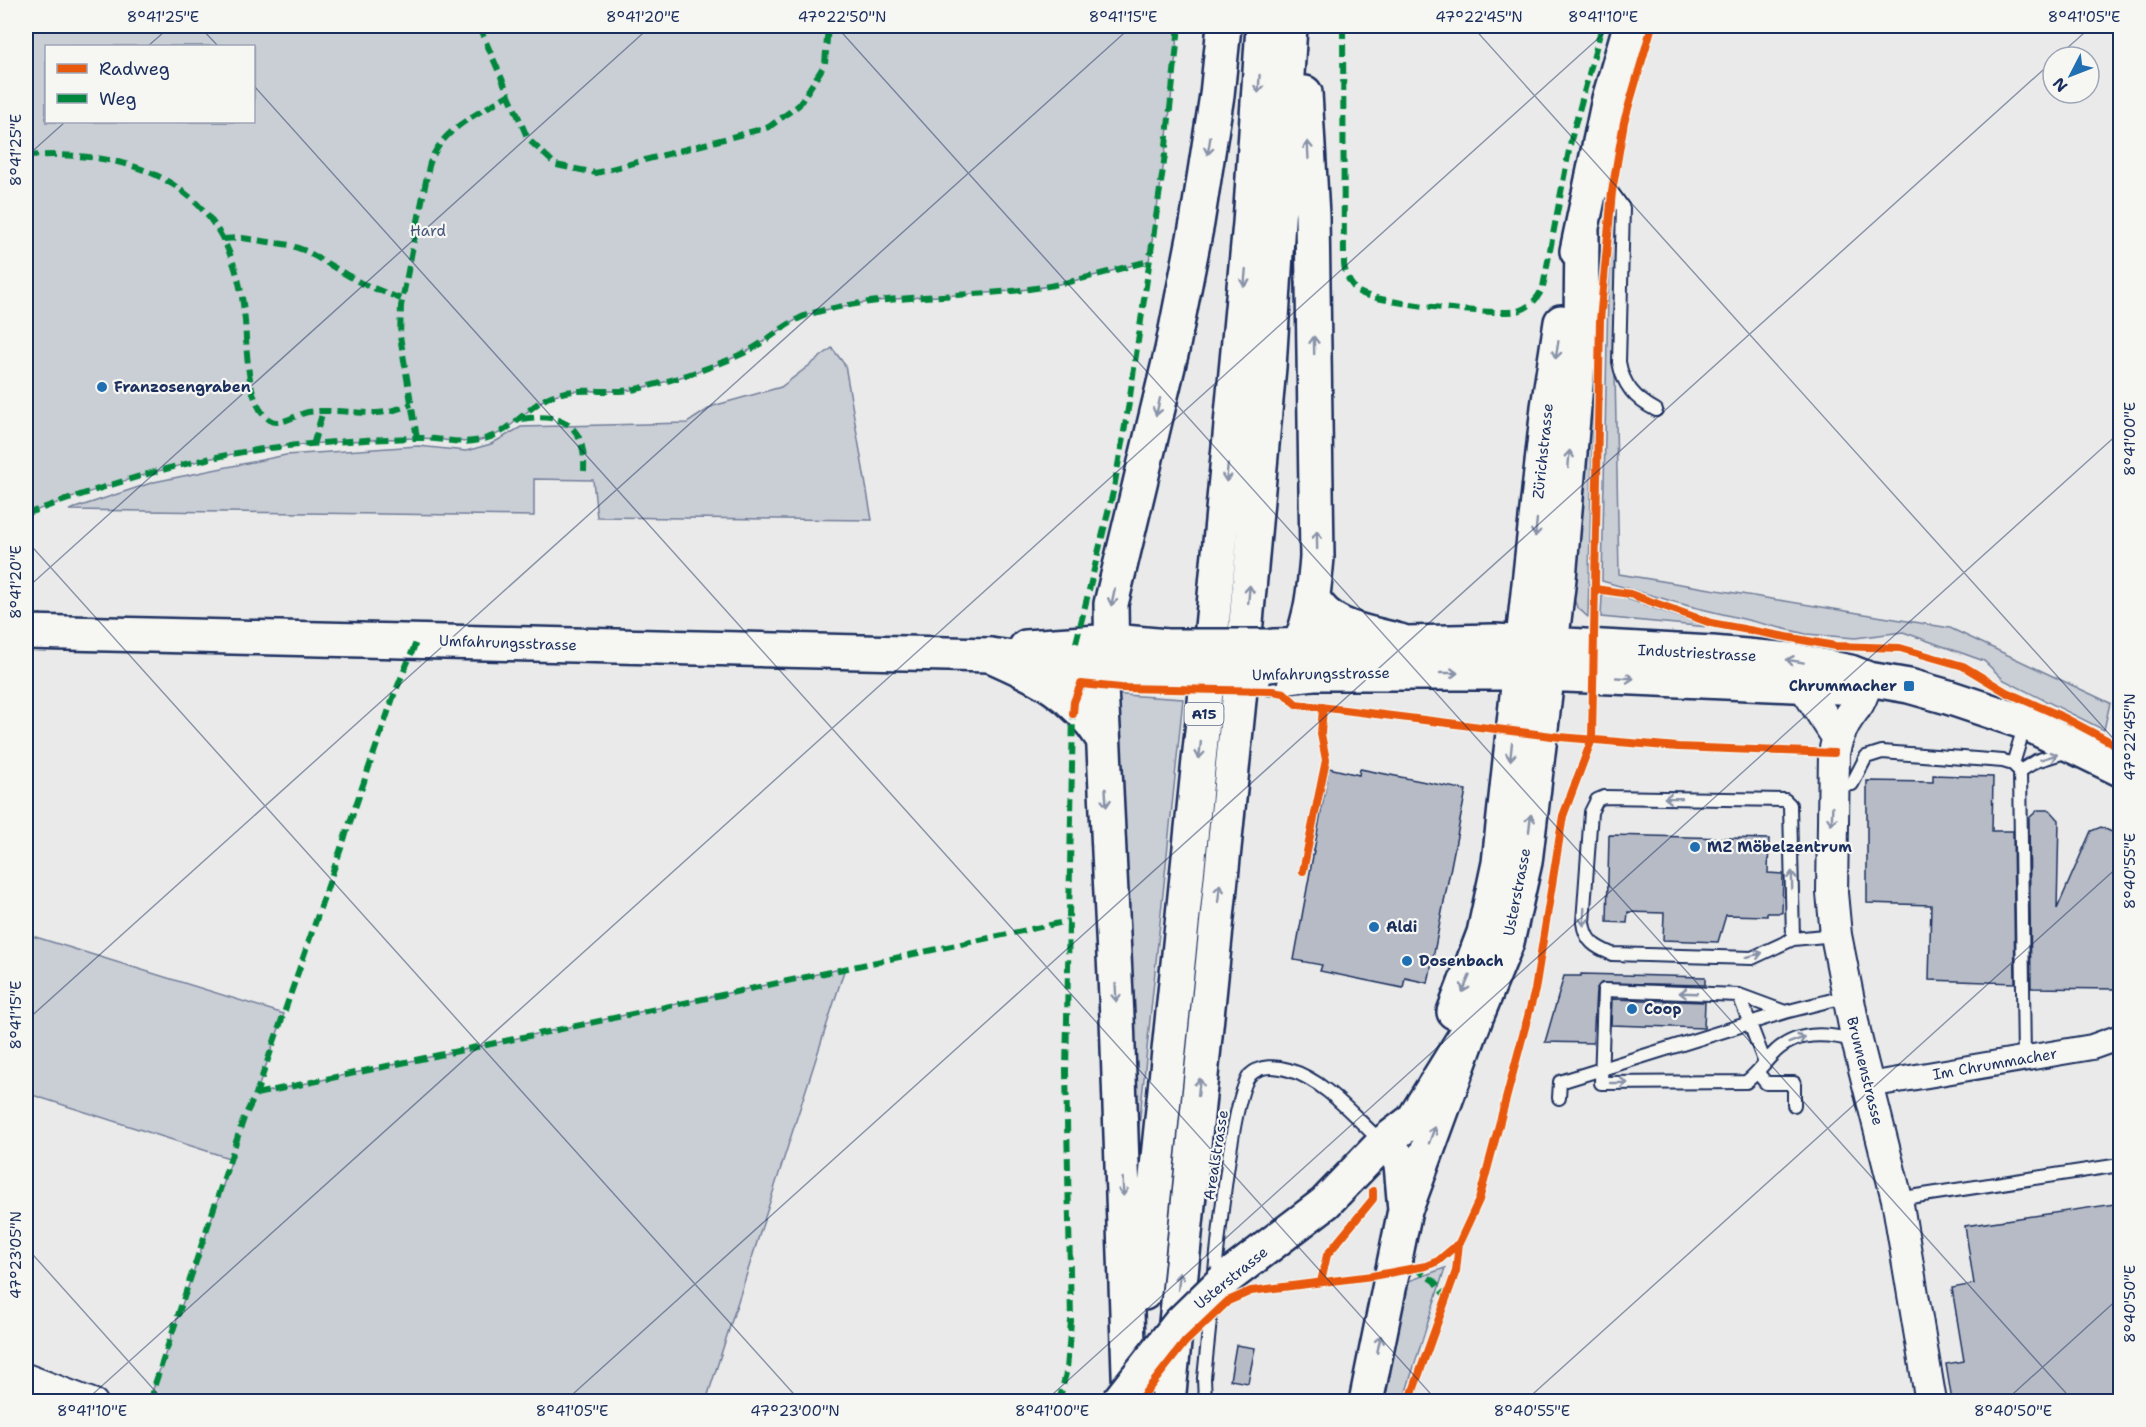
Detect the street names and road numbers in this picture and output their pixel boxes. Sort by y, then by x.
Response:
street label: Zürichstrasse [1528,402,1558,500]
street label: Umfahrungsstrasse [439,631,577,655]
street label: Industriestrasse [1637,640,1757,666]
street label: Umfahrungsstrasse [1252,663,1390,685]
road number: A15 [1184,703,1224,725]
street label: Usterstrasse [1499,846,1535,938]
street label: Brunnenstrasse [1842,1014,1888,1128]
street label: Im Chrummacher [1931,1043,2059,1085]
street label: Arealstrasse [1199,1109,1233,1201]
street label: Usterstrasse [1190,1242,1272,1314]

